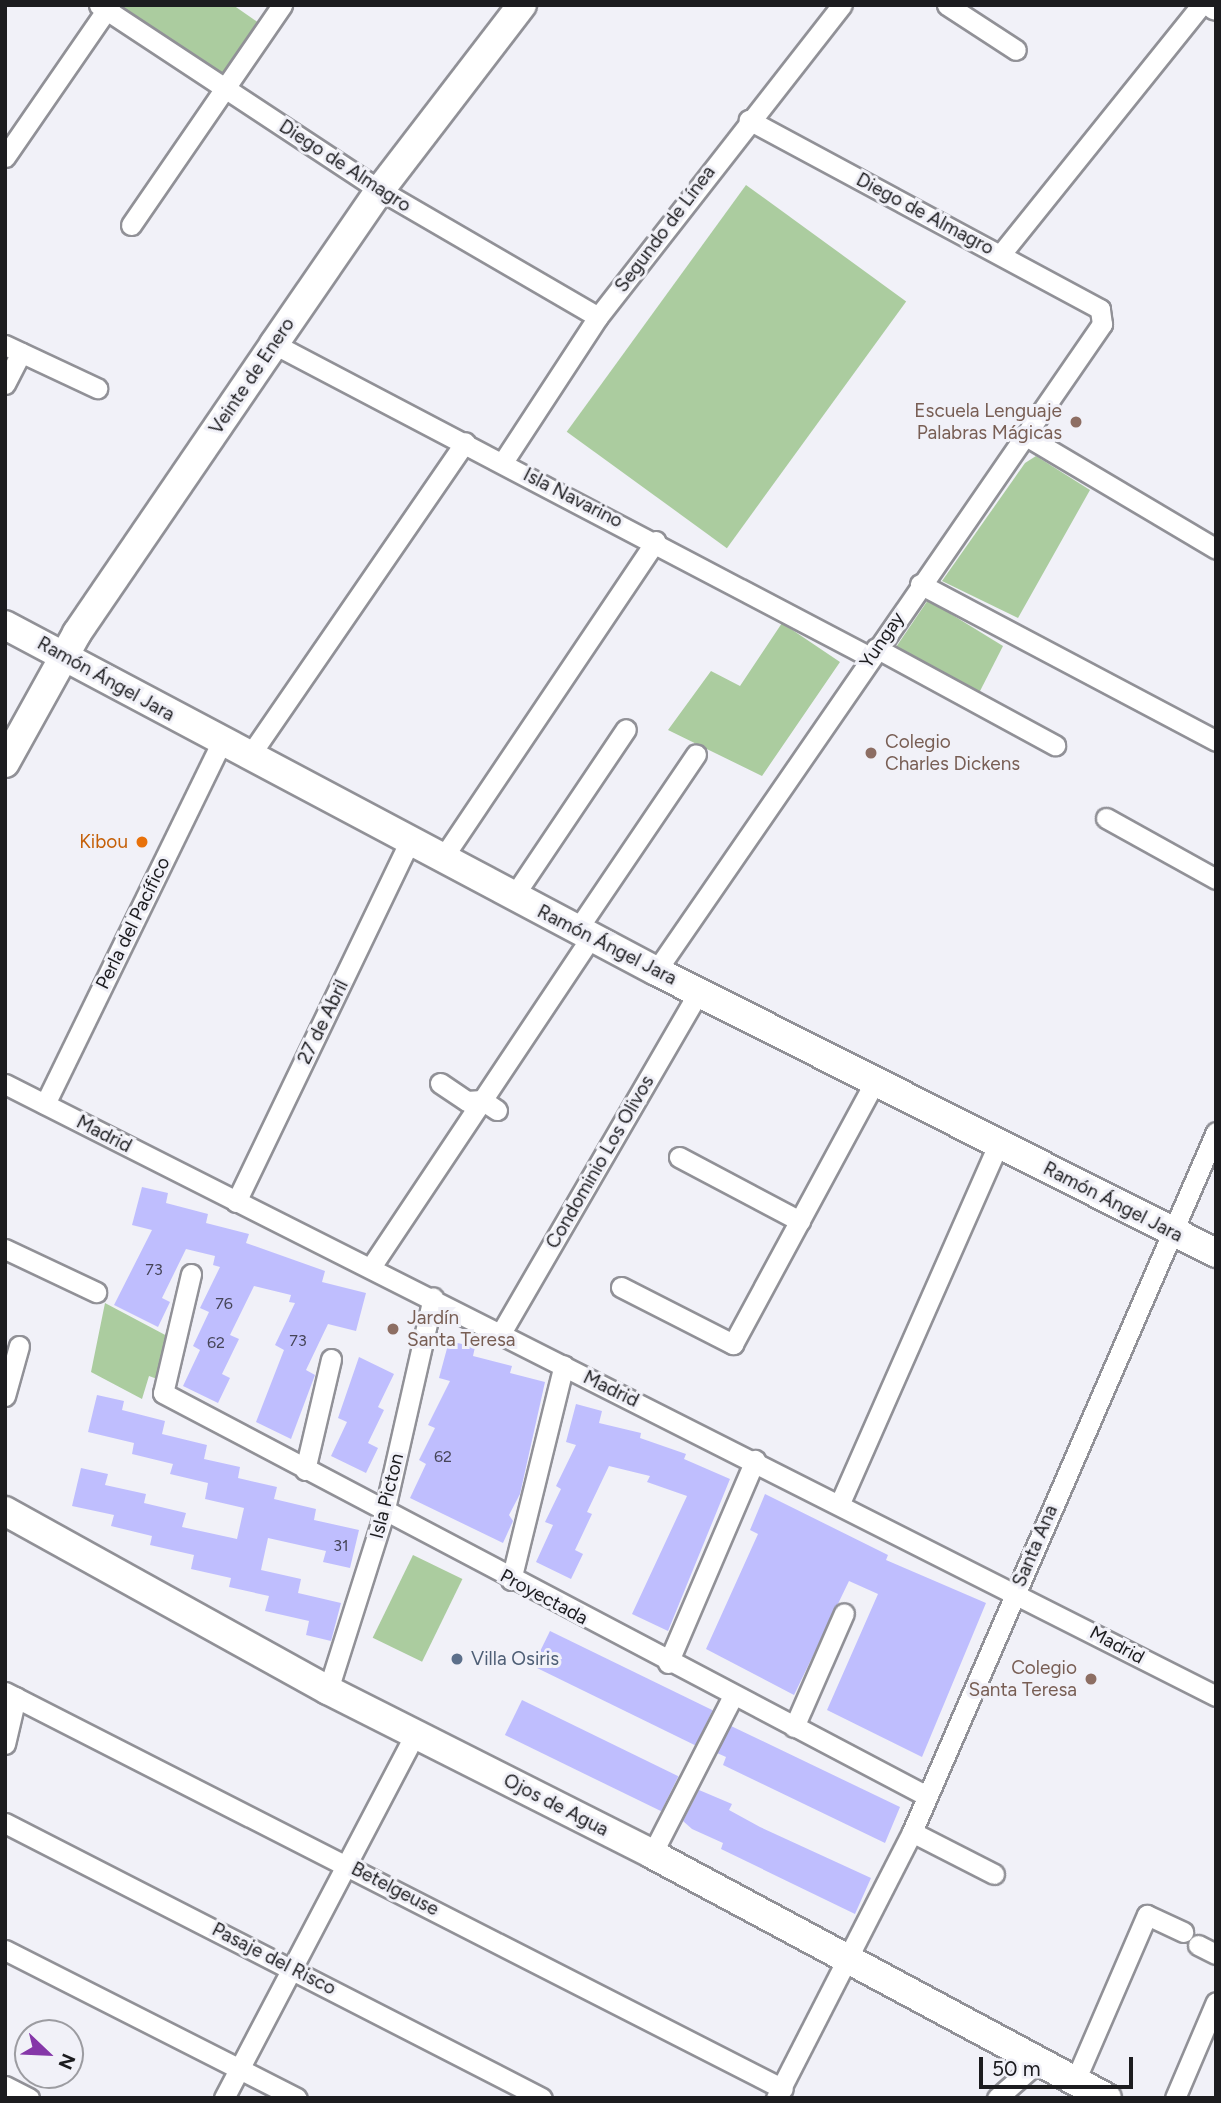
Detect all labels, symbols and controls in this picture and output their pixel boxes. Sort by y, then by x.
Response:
street label: Diego de Almagro [275,115,415,217]
street label: Segundo de Línea [610,161,720,297]
street label: Diego de Almagro [852,168,998,260]
street label: Veinte de Enero [205,313,299,439]
place label: Escuela Lenguaje Palabras Mágicas [914,400,1062,444]
marker: Escuela Lenguaje Palabras Mágicas [1068,414,1084,430]
street label: Isla Navarino [519,463,627,533]
street label: Yungay [855,608,909,672]
street label: Ramón Ángel Jara [33,632,179,726]
place label: Colegio Charles Dickens [885,731,1020,775]
marker: Colegio Charles Dickens [863,745,879,761]
place label: Kibou [79,831,128,853]
marker: Kibou [134,834,150,850]
street label: Perla del Pacífico [91,853,175,993]
street label: Ramón Ángel Jara [533,900,681,990]
street label: 27 de Abril [293,976,353,1068]
street label: Condominio Los Olivos [541,1071,659,1253]
street label: Madrid [73,1110,135,1158]
street label: Ramón Ángel Jara [1039,1157,1187,1247]
house number: 73 [145,1260,163,1280]
house number: 76 [215,1294,233,1314]
place label: Jardín Santa Teresa [407,1307,516,1351]
marker: Jardín Santa Teresa [385,1321,401,1337]
house number: 73 [289,1331,307,1351]
house number: 62 [207,1333,225,1353]
street label: Madrid [580,1366,642,1412]
house number: 62 [434,1447,452,1467]
street label: Isla Picton [365,1451,409,1541]
street label: Santa Ana [1008,1502,1062,1590]
house number: 31 [333,1536,349,1556]
street label: Proyectada [496,1564,592,1630]
street label: Madrid [1086,1621,1148,1669]
place label: Villa Osiris [471,1648,559,1670]
marker: Villa Osiris [449,1651,465,1667]
place label: Colegio Santa Teresa [968,1657,1077,1701]
marker: Colegio Santa Teresa [1083,1671,1099,1687]
street label: Ojos de Agua [500,1769,612,1841]
street label: Betelgeuse [347,1857,443,1921]
street label: Pasaje del Risco [208,1918,340,2000]
north arrow [14,2019,84,2089]
scale bar [983,2044,1137,2088]
text: N [53,2050,80,2073]
text: 50 m [992,2056,1041,2081]

